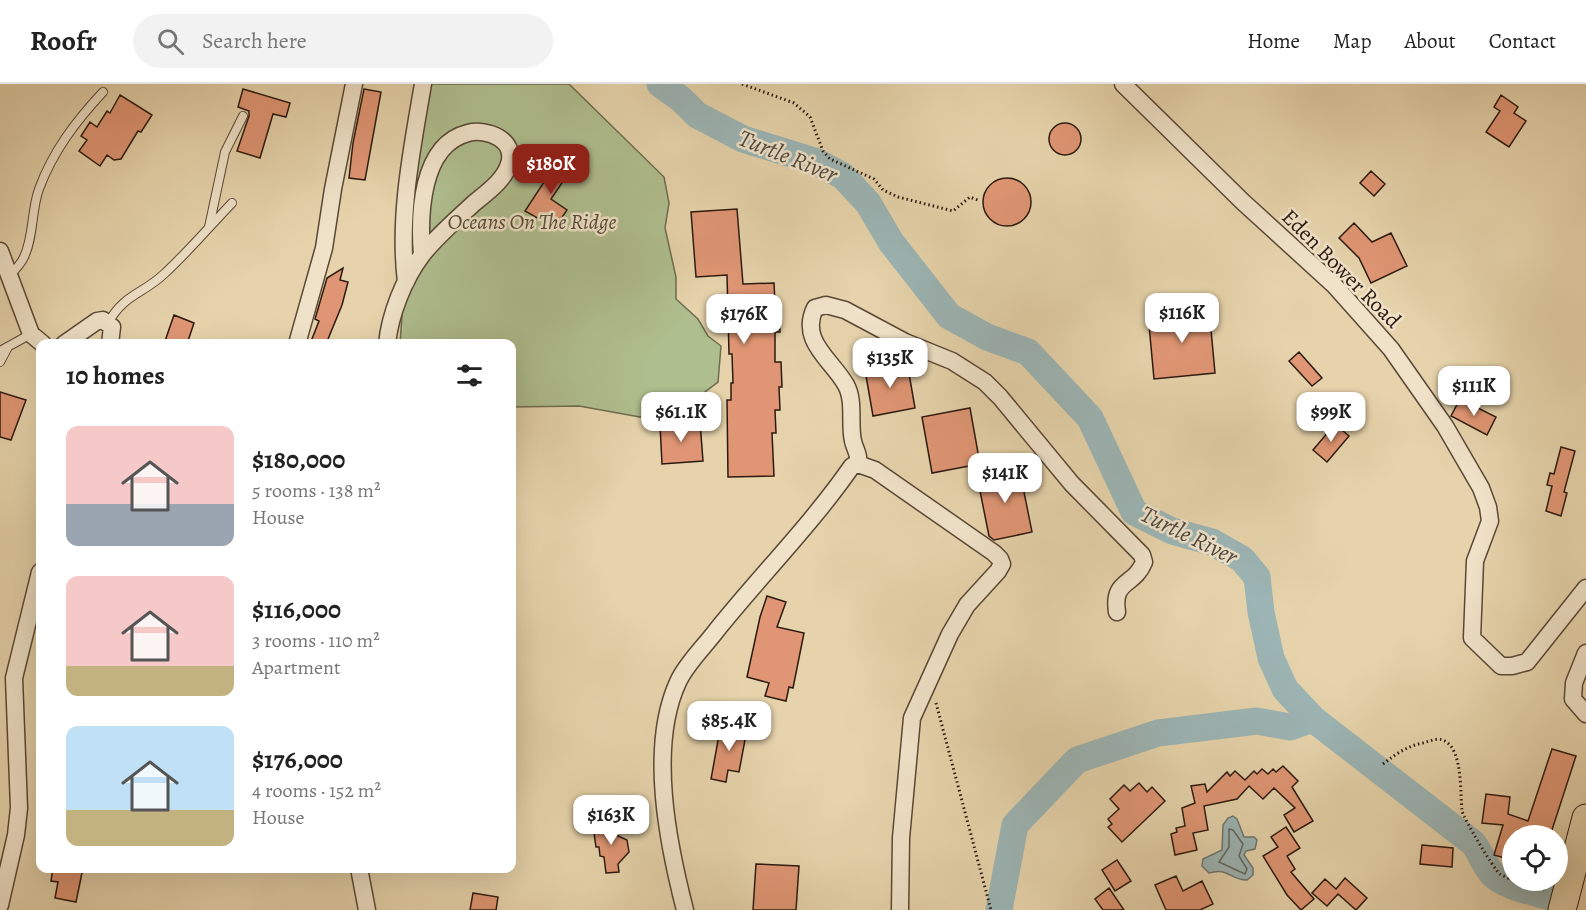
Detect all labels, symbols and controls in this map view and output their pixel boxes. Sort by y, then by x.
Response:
search box [133,14,553,68]
text: Roofr [30,22,97,60]
icon: search [154,25,187,58]
text: Search here [202,26,307,56]
text: Home [1247,27,1300,55]
text: Map [1333,27,1371,55]
text: About [1404,27,1456,55]
text: Contact [1489,27,1556,55]
water label: Turtle River [734,122,843,191]
pin: $180K [509,144,593,195]
text: $180K [526,150,576,177]
street label: Eden Bower Road [1275,202,1408,335]
park label: Oceans On The Ridge [447,207,617,237]
pin: $116K [1140,293,1224,344]
pin: $176K [702,294,786,345]
text: $116K [1159,299,1205,326]
text: $176K [720,300,768,327]
pin: $135K [848,338,932,389]
text: $135K [867,344,913,371]
text: 10 homes [66,358,165,393]
icon: filters [453,359,486,392]
pin: $111K [1432,366,1516,417]
text: $111K [1452,372,1496,399]
pin: $61.1K [632,392,730,443]
pin: $99K [1295,392,1367,443]
text: $61.1K [655,398,707,425]
text: $99K [1311,398,1351,425]
text: $180,000 [252,442,345,477]
icon: home [114,450,186,522]
pin: $141K [963,453,1047,504]
text: $141K [982,459,1028,486]
text: 5 rooms · 138 m² [252,477,381,504]
water label: Turtle River [1135,498,1243,573]
text: House [252,504,304,531]
text: $116,000 [252,592,341,627]
icon: home [114,600,186,672]
text: 3 rooms · 110 m² [252,627,380,654]
text: Apartment [252,654,341,681]
pin: $85.4K [680,701,778,752]
text: $85.4K [701,707,757,734]
text: $176,000 [252,742,343,777]
icon: home [114,750,186,822]
text: 4 rooms · 152 m² [252,777,381,804]
pin: $163K [569,795,653,846]
text: $163K [587,801,635,828]
text: House [252,804,304,831]
map controls [1502,825,1568,891]
button: locate [1502,825,1568,891]

